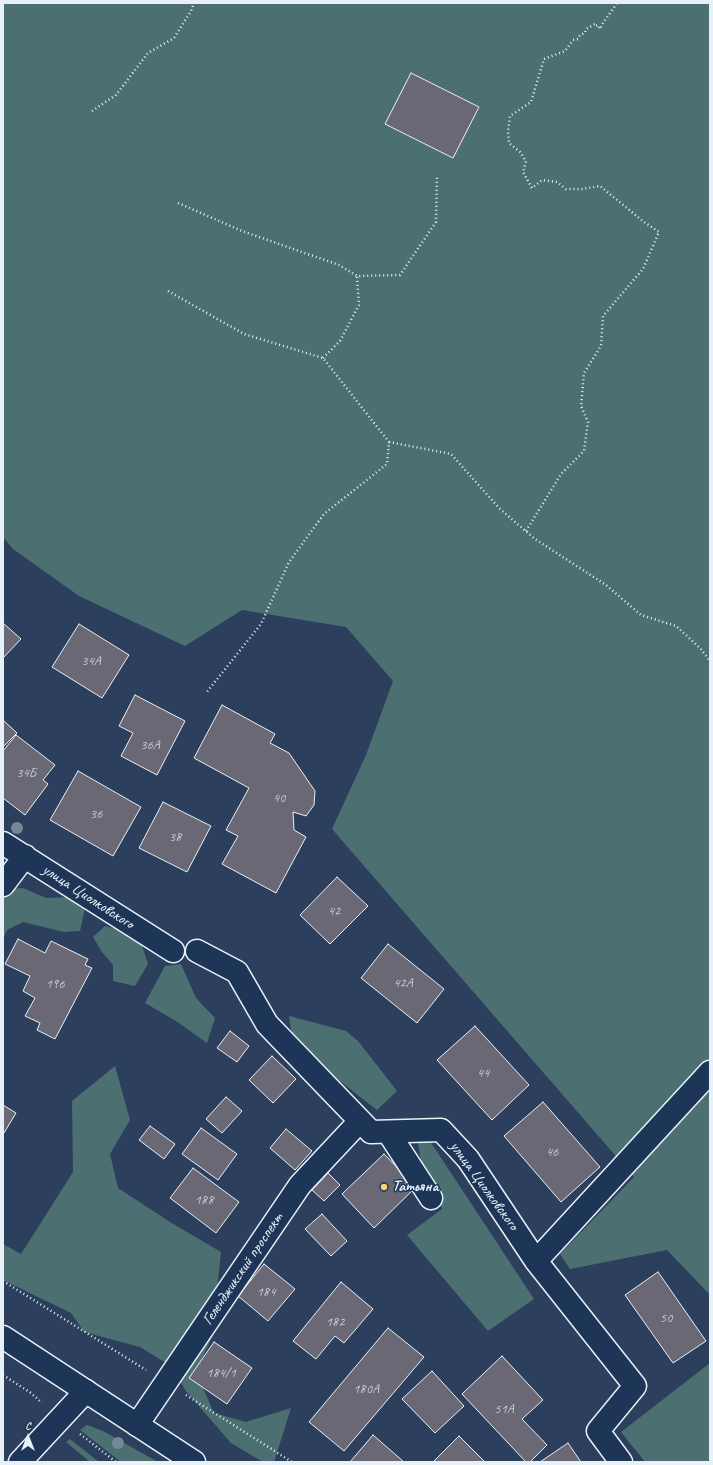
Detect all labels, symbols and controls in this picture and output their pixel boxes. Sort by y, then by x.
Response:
house number: 34А [81,653,101,669]
house number: 36А [140,737,160,753]
house number: 34Б [16,765,36,781]
house number: 40 [273,790,285,806]
house number: 36 [90,806,102,822]
house number: 38 [169,829,181,845]
street label: улица Циолковского [39,860,137,934]
house number: 42 [328,903,340,919]
house number: 42А [393,975,413,991]
house number: 196 [46,976,64,992]
house number: 44 [477,1065,489,1081]
street label: улица Циолковского [445,1138,523,1234]
house number: 46 [546,1144,558,1160]
place label: Татьяна [392,1177,439,1197]
marker: Татьяна [379,1182,389,1192]
house number: 188 [195,1192,213,1208]
street label: Геленджикский проспект [198,1209,288,1329]
house number: 184 [257,1284,275,1300]
house number: 50 [660,1310,672,1326]
house number: 182 [326,1314,344,1330]
house number: 184/1 [206,1365,236,1381]
house number: 180А [353,1381,379,1397]
house number: 51А [494,1401,514,1417]
north arrow [8,1417,48,1457]
text: С [25,1418,31,1432]

